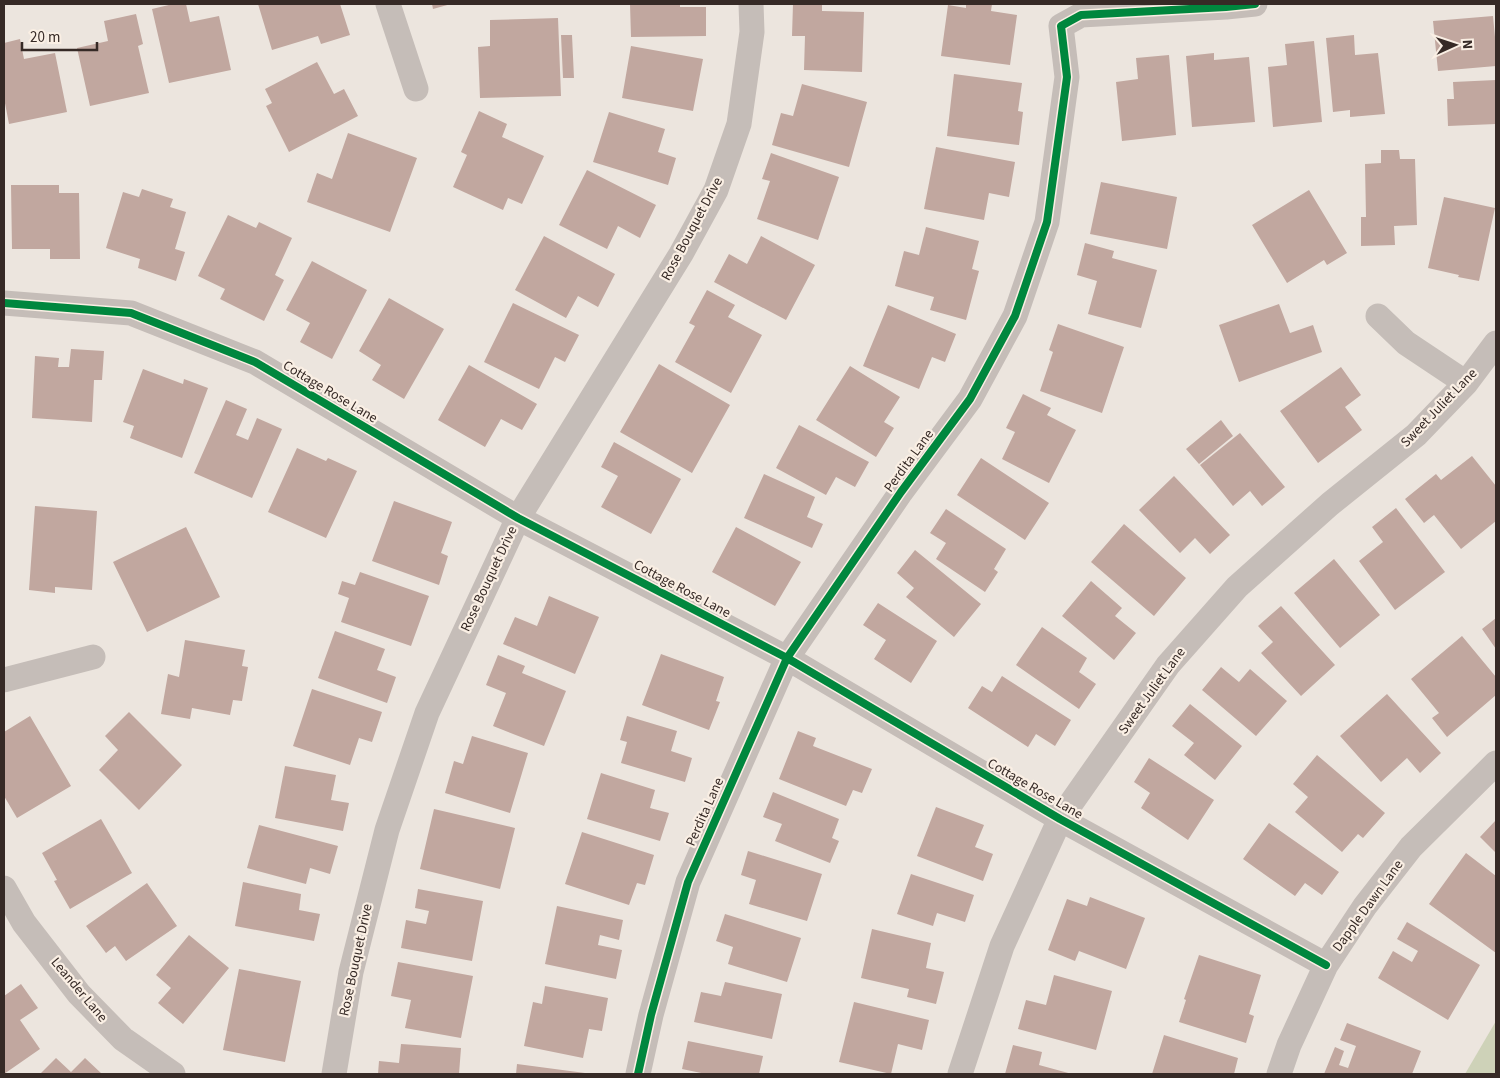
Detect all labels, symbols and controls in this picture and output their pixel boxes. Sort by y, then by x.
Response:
scale bar [22,20,98,52]
north arrow [1430,20,1480,70]
text: 20 m [30,27,60,48]
text: N [1457,39,1477,50]
street label: Rose Bouquet Drive [656,174,728,284]
street label: Cottage Rose Lane [279,356,381,428]
street label: Sweet Juliet Lane [1396,364,1482,452]
street label: Perdita Lane [879,425,939,497]
street label: Rose Bouquet Drive [456,523,522,635]
street label: Cottage Rose Lane [630,555,734,623]
street label: Sweet Juliet Lane [1114,643,1190,739]
street label: Cottage Rose Lane [984,753,1087,825]
street label: Perdita Lane [681,774,729,850]
street label: Dapple Dawn Lane [1328,856,1408,956]
street label: Rose Bouquet Drive [334,902,378,1018]
street label: Leander Lane [46,953,112,1027]

